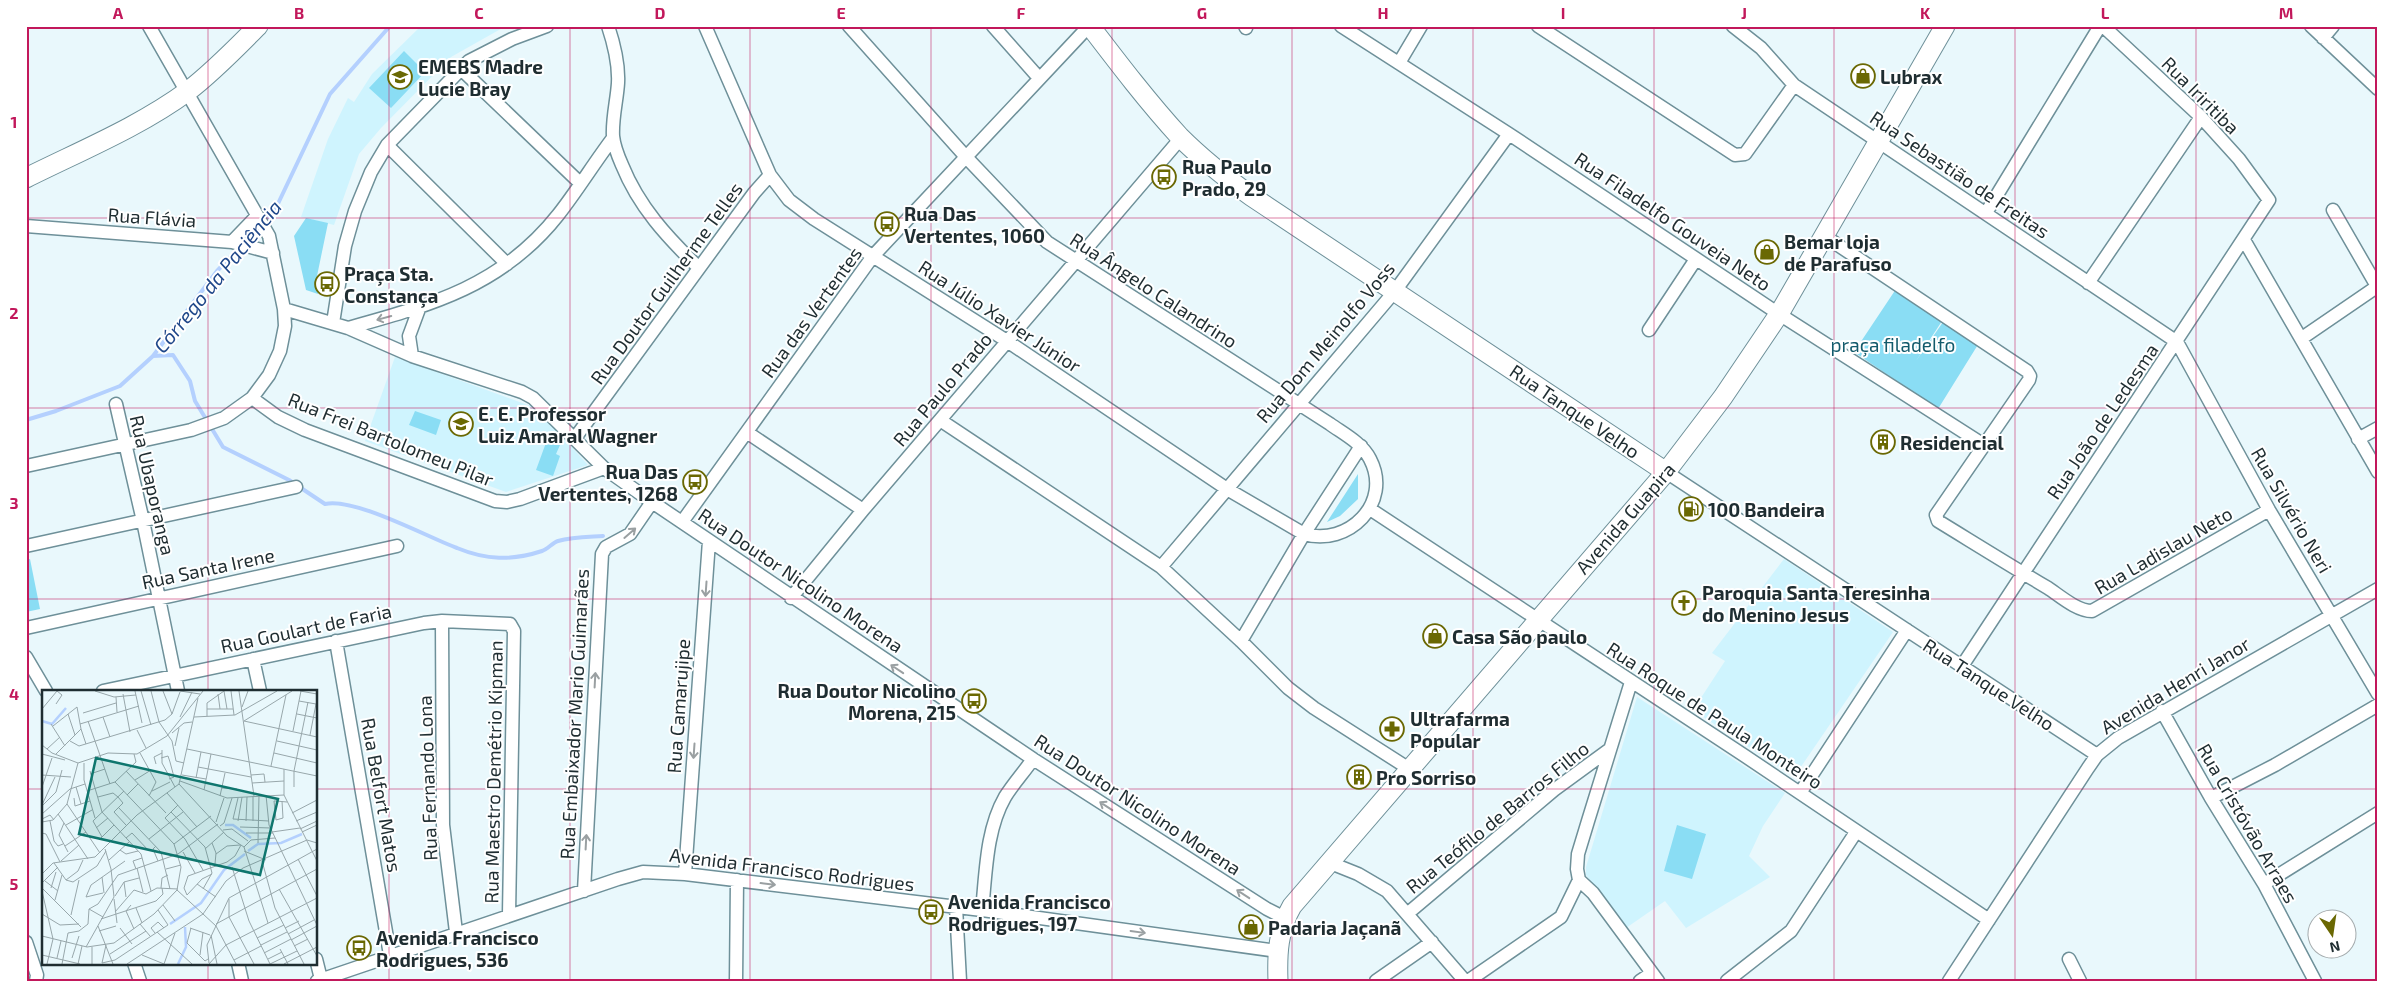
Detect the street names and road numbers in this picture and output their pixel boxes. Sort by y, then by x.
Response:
street label: Rua Iriritiba [2157,51,2245,139]
street label: Rua Sebastião de Freitas [1866,105,2054,243]
street label: Rua Filadelfo Gouveia Neto [1571,147,1775,295]
street label: Rua Doutor Guilherme Telles [585,178,747,388]
street label: Rua Flávia [107,202,197,232]
street label: Rua Ângelo Calandrino [1066,227,1242,353]
street label: Rua das Vertentes [756,242,866,382]
street label: Rua Júlio Xavier Júnior [914,255,1086,377]
street label: Rua Dom Meinolfo Voss [1251,257,1399,427]
street label: Rua Paulo Prado [888,328,996,450]
street label: Rua João de Ledesma [2041,339,2163,503]
street label: Rua Tanque Velho [1506,359,1644,463]
street label: Rua Frei Bartolomeu Pilar [285,387,497,491]
street label: Rua Ubaporanga [126,413,180,557]
street label: Rua Silvério Neri [2247,443,2337,577]
street label: Avenida Guapira [1570,458,1680,578]
street label: Rua Ladislau Neto [2090,501,2236,599]
street label: Rua Doutor Nicolino Morena [694,503,908,657]
street label: Rua Santa Irene [140,543,276,593]
street label: Rua Embaixador Mario Guimarães [555,568,593,860]
street label: Rua Goulart de Faria [218,599,394,657]
street label: Avenida Henri Janor [2096,631,2254,738]
street label: Rua Tanque Velho [1919,633,2059,735]
street label: Rua Roque de Paula Monteiro [1603,637,1827,793]
street label: Rua Camarujipe [662,638,694,774]
street label: Rua Maestro Demétrio Kipman [479,640,507,904]
street label: Rua Fernando Lona [413,695,441,861]
street label: Rua Belfort Matos [357,716,407,874]
street label: Rua Doutor Nicolino Morena [1030,728,1246,880]
street label: Rua Teófilo de Barros Filho [1401,736,1593,898]
street label: Rua Cristóvão Arraes [2193,739,2303,907]
street label: Avenida Francisco Rodrigues [668,843,916,895]

